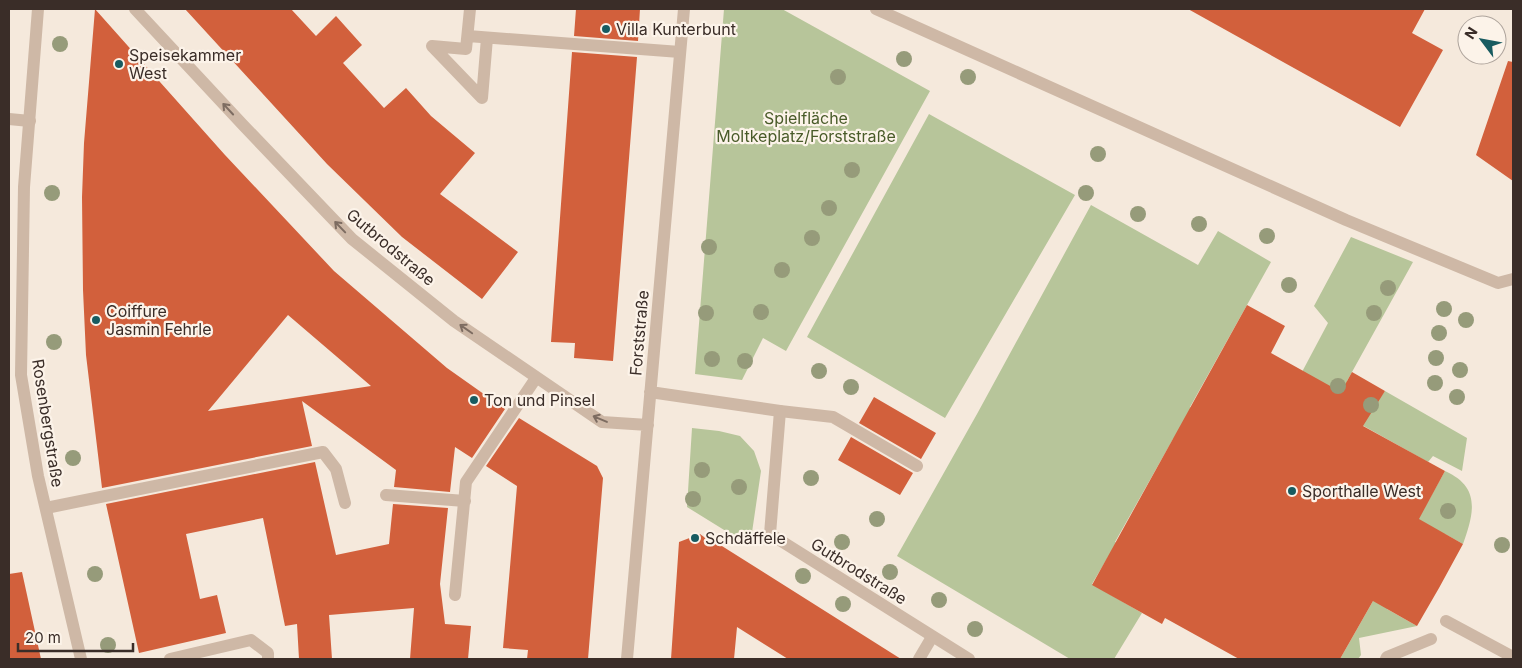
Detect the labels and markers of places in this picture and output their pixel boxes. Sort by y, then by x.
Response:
place label: Villa Kunterbunt [616,19,736,39]
marker: Villa Kunterbunt [600,23,612,35]
place label: Speisekammer West [129,45,241,83]
marker: Speisekammer West [113,58,125,70]
place label: Coiffure Jasmin Fehrle [106,301,211,339]
marker: Coiffure Jasmin Fehrle [90,314,102,326]
place label: Ton und Pinsel [484,390,595,410]
marker: Ton und Pinsel [468,394,480,406]
place label: Sporthalle West [1302,481,1421,501]
marker: Sporthalle West [1286,485,1298,497]
place label: Schdäffele [705,528,786,548]
marker: Schdäffele [689,532,701,544]

